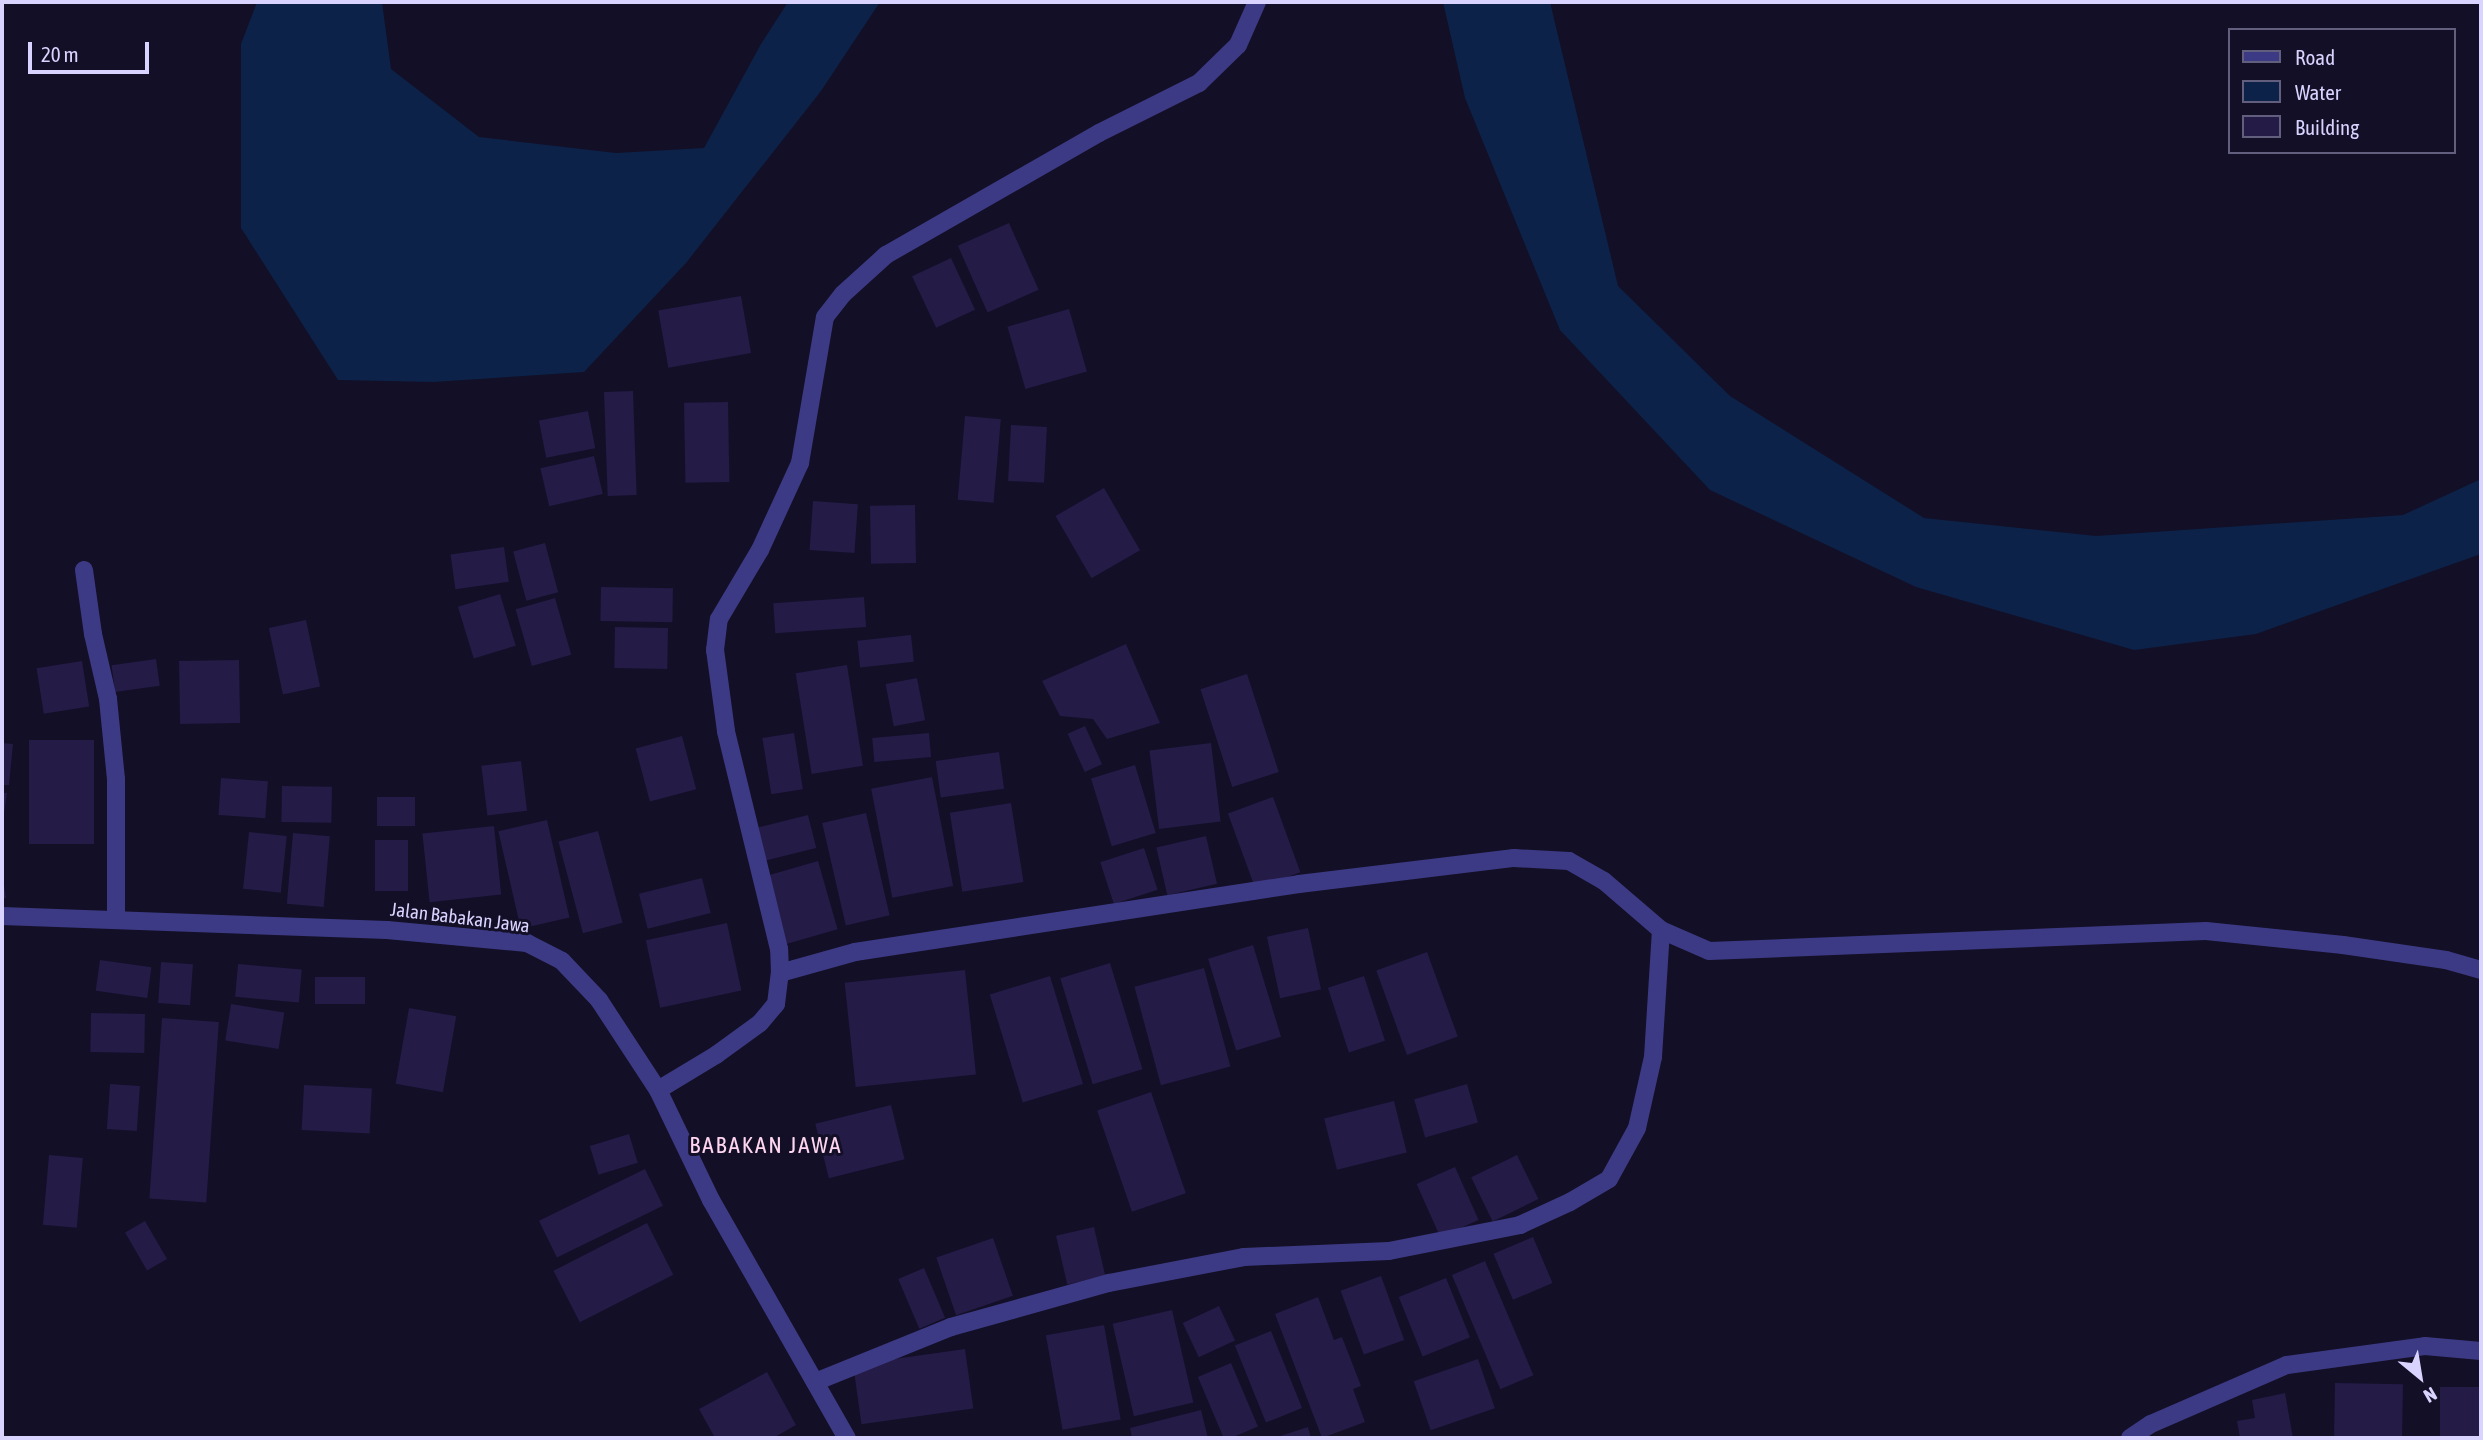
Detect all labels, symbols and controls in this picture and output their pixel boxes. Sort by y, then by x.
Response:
scale bar [32,28,152,72]
legend [2228,28,2455,154]
text: 20 m [41,42,79,66]
text: Road [2295,45,2335,69]
text: Water [2295,80,2341,104]
text: Building [2295,115,2359,139]
street label: Jalan Babakan Jawa [389,898,531,938]
district label: BABAKAN JAWA [691,1131,841,1159]
north arrow [2385,1342,2455,1412]
text: N [2420,1383,2441,1408]

